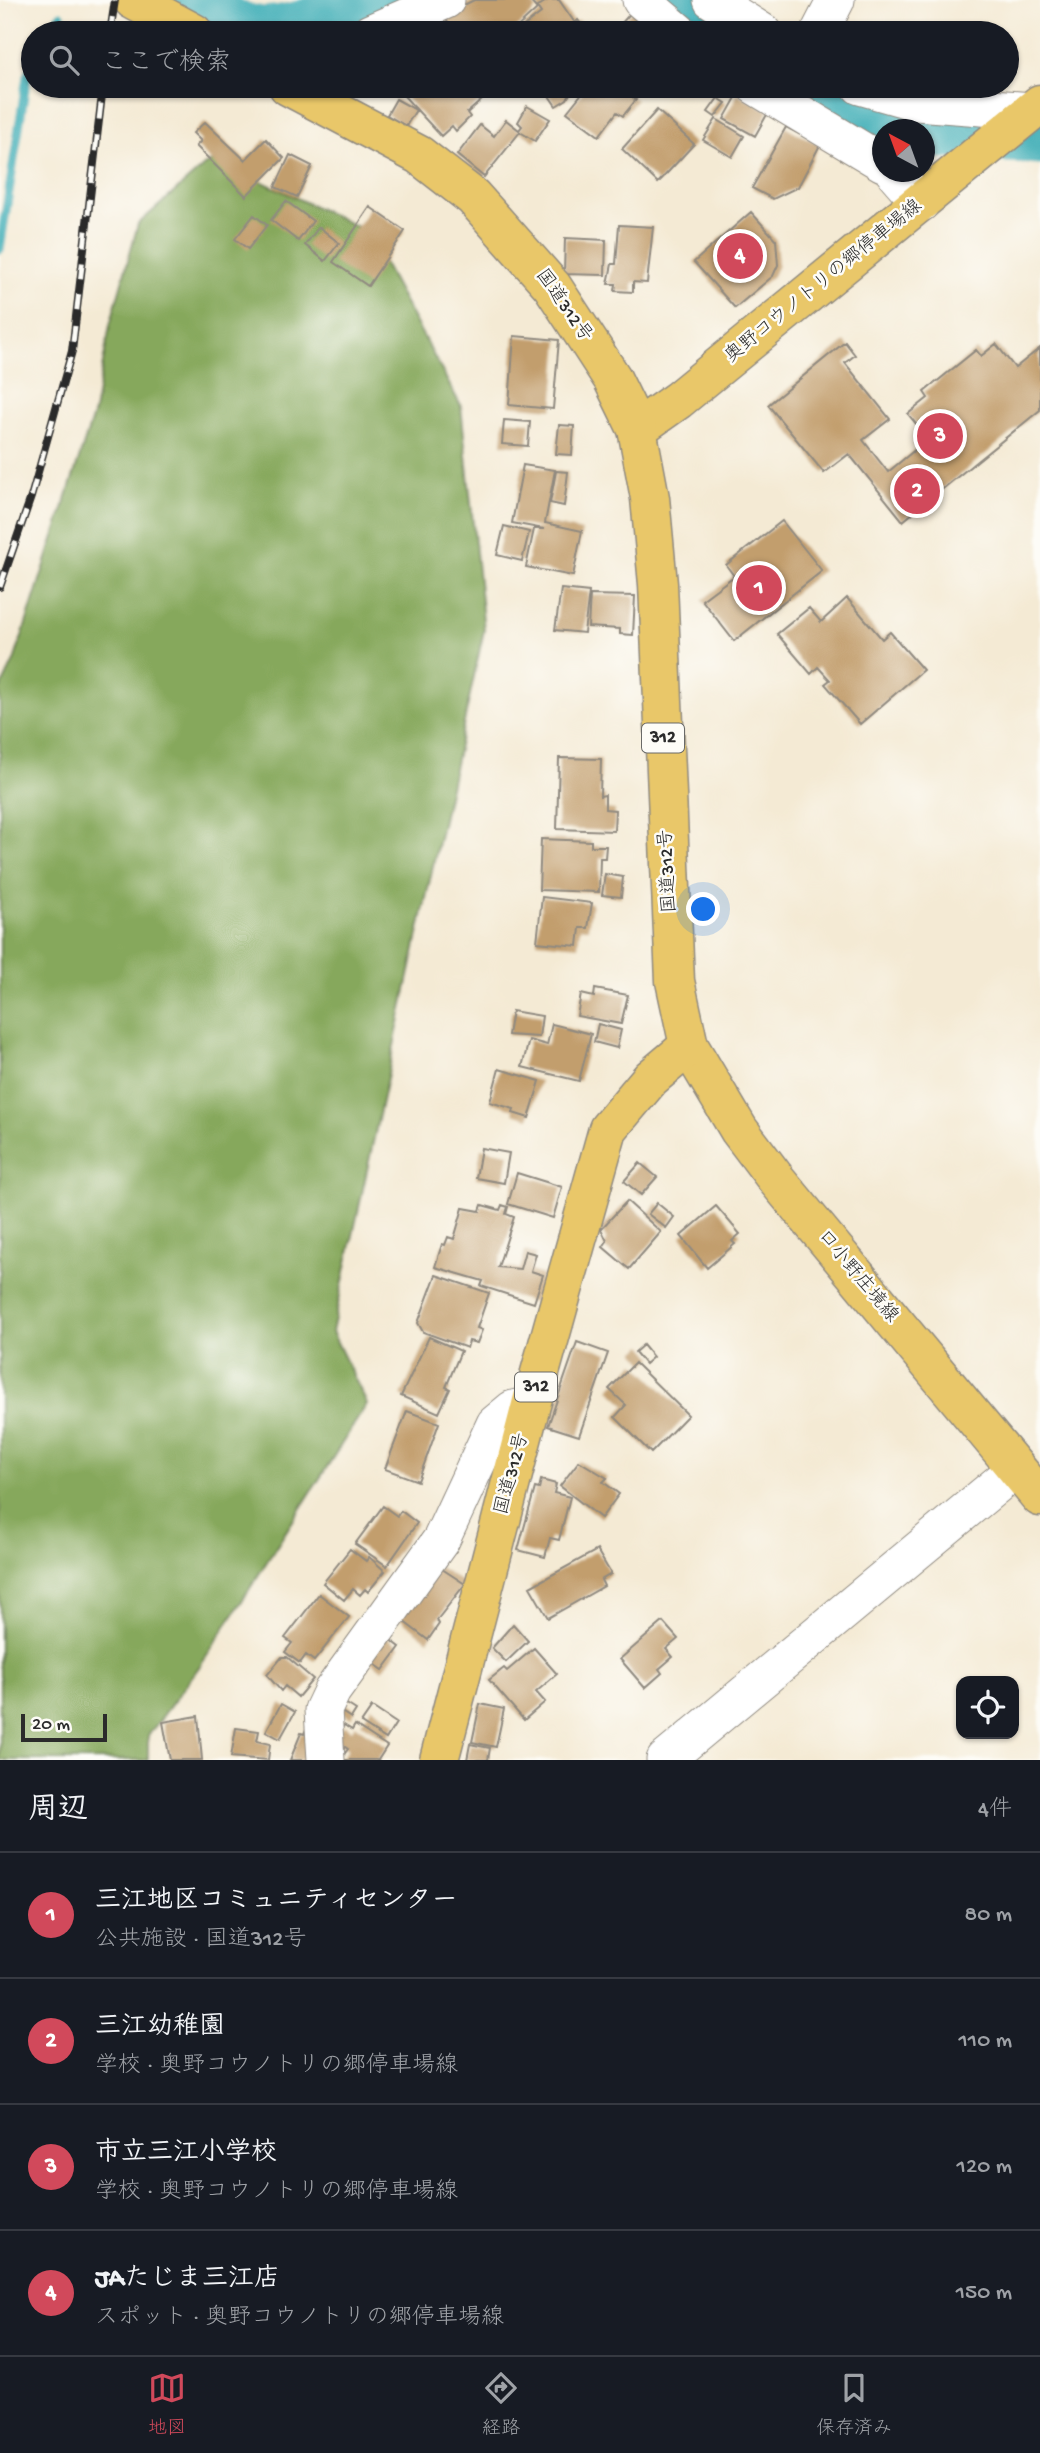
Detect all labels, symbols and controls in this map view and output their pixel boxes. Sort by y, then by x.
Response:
search box [21,21,1019,98]
icon: search [45,41,83,79]
text: ここで検索 [101,49,231,80]
north arrow [872,119,935,182]
street label: 奥野コウノトリの郷停車場線 [720,195,927,369]
pin: 4 [717,230,763,282]
street label: 国道312号 [530,264,597,347]
pin: 3 [917,410,963,462]
pin: 2 [894,465,940,517]
pin: 1 [736,562,782,614]
road number: 312 [642,724,684,752]
street label: 国道312号 [654,829,683,914]
your location [686,892,720,926]
street label: 口小野庄境線 [812,1225,903,1328]
road number: 312 [515,1372,557,1402]
street label: 国道312号 [490,1430,535,1517]
map controls [956,1676,1019,1739]
button: locate [956,1676,1019,1739]
scale bar [21,1711,107,1743]
text: 20 m [32,1714,70,1737]
text: 周辺 [28,1794,88,1829]
text: 4件 [978,1797,1012,1824]
text: 三江地区コミュニティセンター [95,1887,457,1918]
text: 1 [46,1902,56,1929]
text: 80 m [965,1902,1012,1929]
text: 公共施設 · 国道312号 [95,1927,307,1954]
text: 三江幼稚園 [95,2013,225,2044]
text: 2 [45,2028,57,2055]
text: 110 m [959,2028,1012,2055]
text: 学校 · 奥野コウノトリの郷停車場線 [95,2053,458,2080]
text: 市立三江小学校 [95,2139,277,2170]
text: 3 [45,2154,57,2181]
text: 120 m [957,2154,1012,2181]
text: 学校 · 奥野コウノトリの郷停車場線 [95,2179,458,2206]
text: JAたじま三江店 [95,2265,280,2296]
text: 4 [46,2280,56,2307]
text: 150 m [956,2280,1012,2307]
text: スポット · 奥野コウノトリの郷停車場線 [95,2305,504,2332]
tab: 地図 [148,2369,186,2441]
tab: 経路 [482,2369,520,2441]
tab: 保存済み [816,2369,892,2441]

